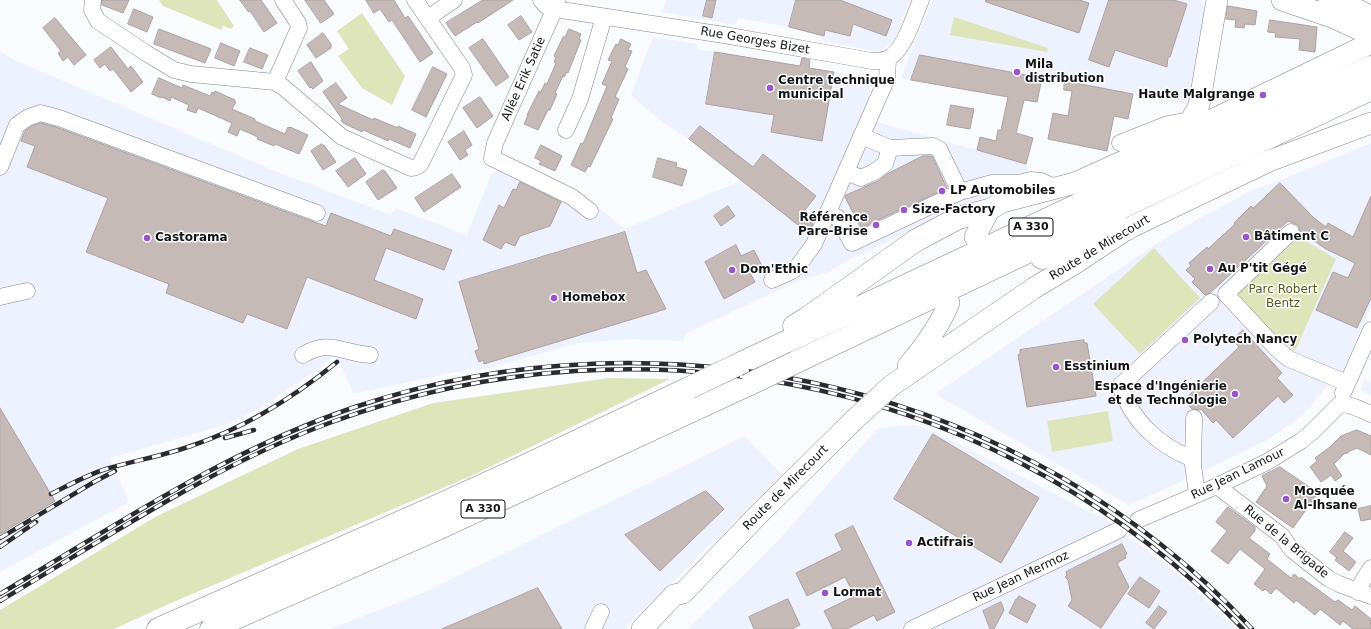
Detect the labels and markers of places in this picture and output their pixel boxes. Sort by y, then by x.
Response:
place label: Mila distribution [1025,58,1104,86]
marker: Mila distribution [1012,67,1022,77]
place label: Centre technique municipal [778,74,895,102]
marker: Centre technique municipal [765,83,775,93]
place label: Haute Malgrange [1138,88,1255,102]
marker: Haute Malgrange [1258,90,1268,100]
place label: LP Automobiles [950,184,1055,198]
marker: LP Automobiles [937,186,947,196]
place label: Size-Factory [912,203,995,217]
marker: Size-Factory [899,205,909,215]
place label: Référence Pare-Brise [798,211,868,239]
marker: Référence Pare-Brise [871,220,881,230]
place label: Bâtiment C [1254,230,1329,244]
place label: Castorama [155,231,228,245]
marker: Bâtiment C [1241,232,1251,242]
marker: Castorama [142,233,152,243]
place label: Au P'tit Gégé [1218,262,1307,276]
place label: Dom'Ethic [740,263,808,277]
marker: Au P'tit Gégé [1205,264,1215,274]
marker: Dom'Ethic [727,265,737,275]
place label: Homebox [562,291,626,305]
marker: Homebox [549,293,559,303]
place label: Polytech Nancy [1193,333,1297,347]
marker: Polytech Nancy [1180,335,1190,345]
place label: Esstinium [1064,360,1130,374]
marker: Esstinium [1051,362,1061,372]
place label: Espace d'Ingénierie et de Technologie [1095,380,1227,408]
marker: Espace d'Ingénierie et de Technologie [1230,389,1240,399]
place label: Mosquée Al-Ihsane [1294,485,1357,513]
marker: Mosquée Al-Ihsane [1281,494,1291,504]
place label: Actifrais [917,536,974,550]
marker: Actifrais [904,538,914,548]
place label: Lormat [833,586,881,600]
marker: Lormat [820,588,830,598]

